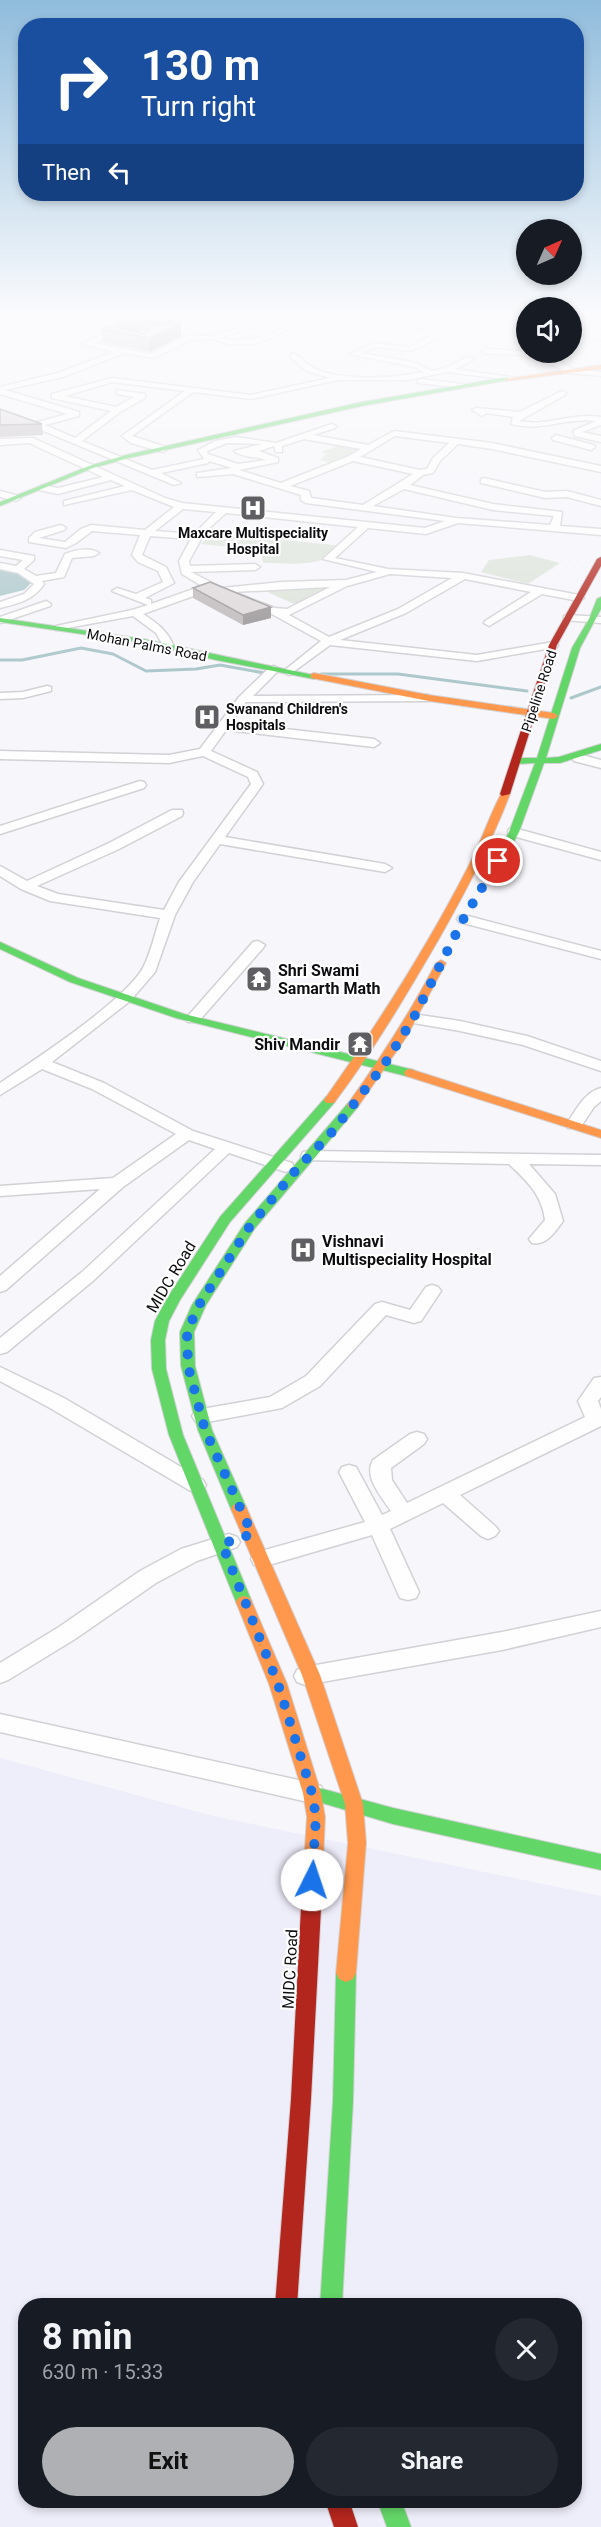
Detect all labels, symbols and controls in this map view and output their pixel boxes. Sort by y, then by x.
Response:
text: 130 m [141,41,260,90]
icon: right [42,42,120,120]
text: Turn right [141,91,256,123]
icon: left [103,156,136,189]
text: Then [42,160,91,185]
north arrow [516,219,582,285]
map controls [516,219,582,363]
button: sound [516,297,582,363]
hospital icon: Maxcare Multispeciality Hospital [238,493,268,523]
place label: Maxcare Multispeciality Hospital [178,525,329,557]
street label: Mohan Palms Road [86,626,208,664]
street label: Pipeline Road [518,648,560,734]
place label: Swanand Children's Hospitals [226,701,348,733]
hospital icon: Swanand Children's Hospitals [192,702,222,732]
pin [472,835,523,886]
icon: arrive [481,844,514,877]
place label: Shri Swami Samarth Math [278,961,380,998]
temple icon: Shri Swami Samarth Math [244,964,274,994]
temple icon: Shiv Mandir [345,1029,375,1059]
place label: Shiv Mandir [254,1035,340,1054]
place label: Vishnavi Multispeciality Hospital [322,1232,492,1269]
hospital icon: Vishnavi Multispeciality Hospital [288,1235,318,1265]
street label: MIDC Road [142,1238,200,1316]
position arrow [280,1848,344,1912]
street label: MIDC Road [278,1929,302,2009]
text: 8 min [42,2316,133,2358]
button: close [495,2318,558,2381]
text: 630 m · 15:33 [42,2360,163,2384]
button: Exit [42,2427,294,2496]
button: Share [306,2427,558,2496]

